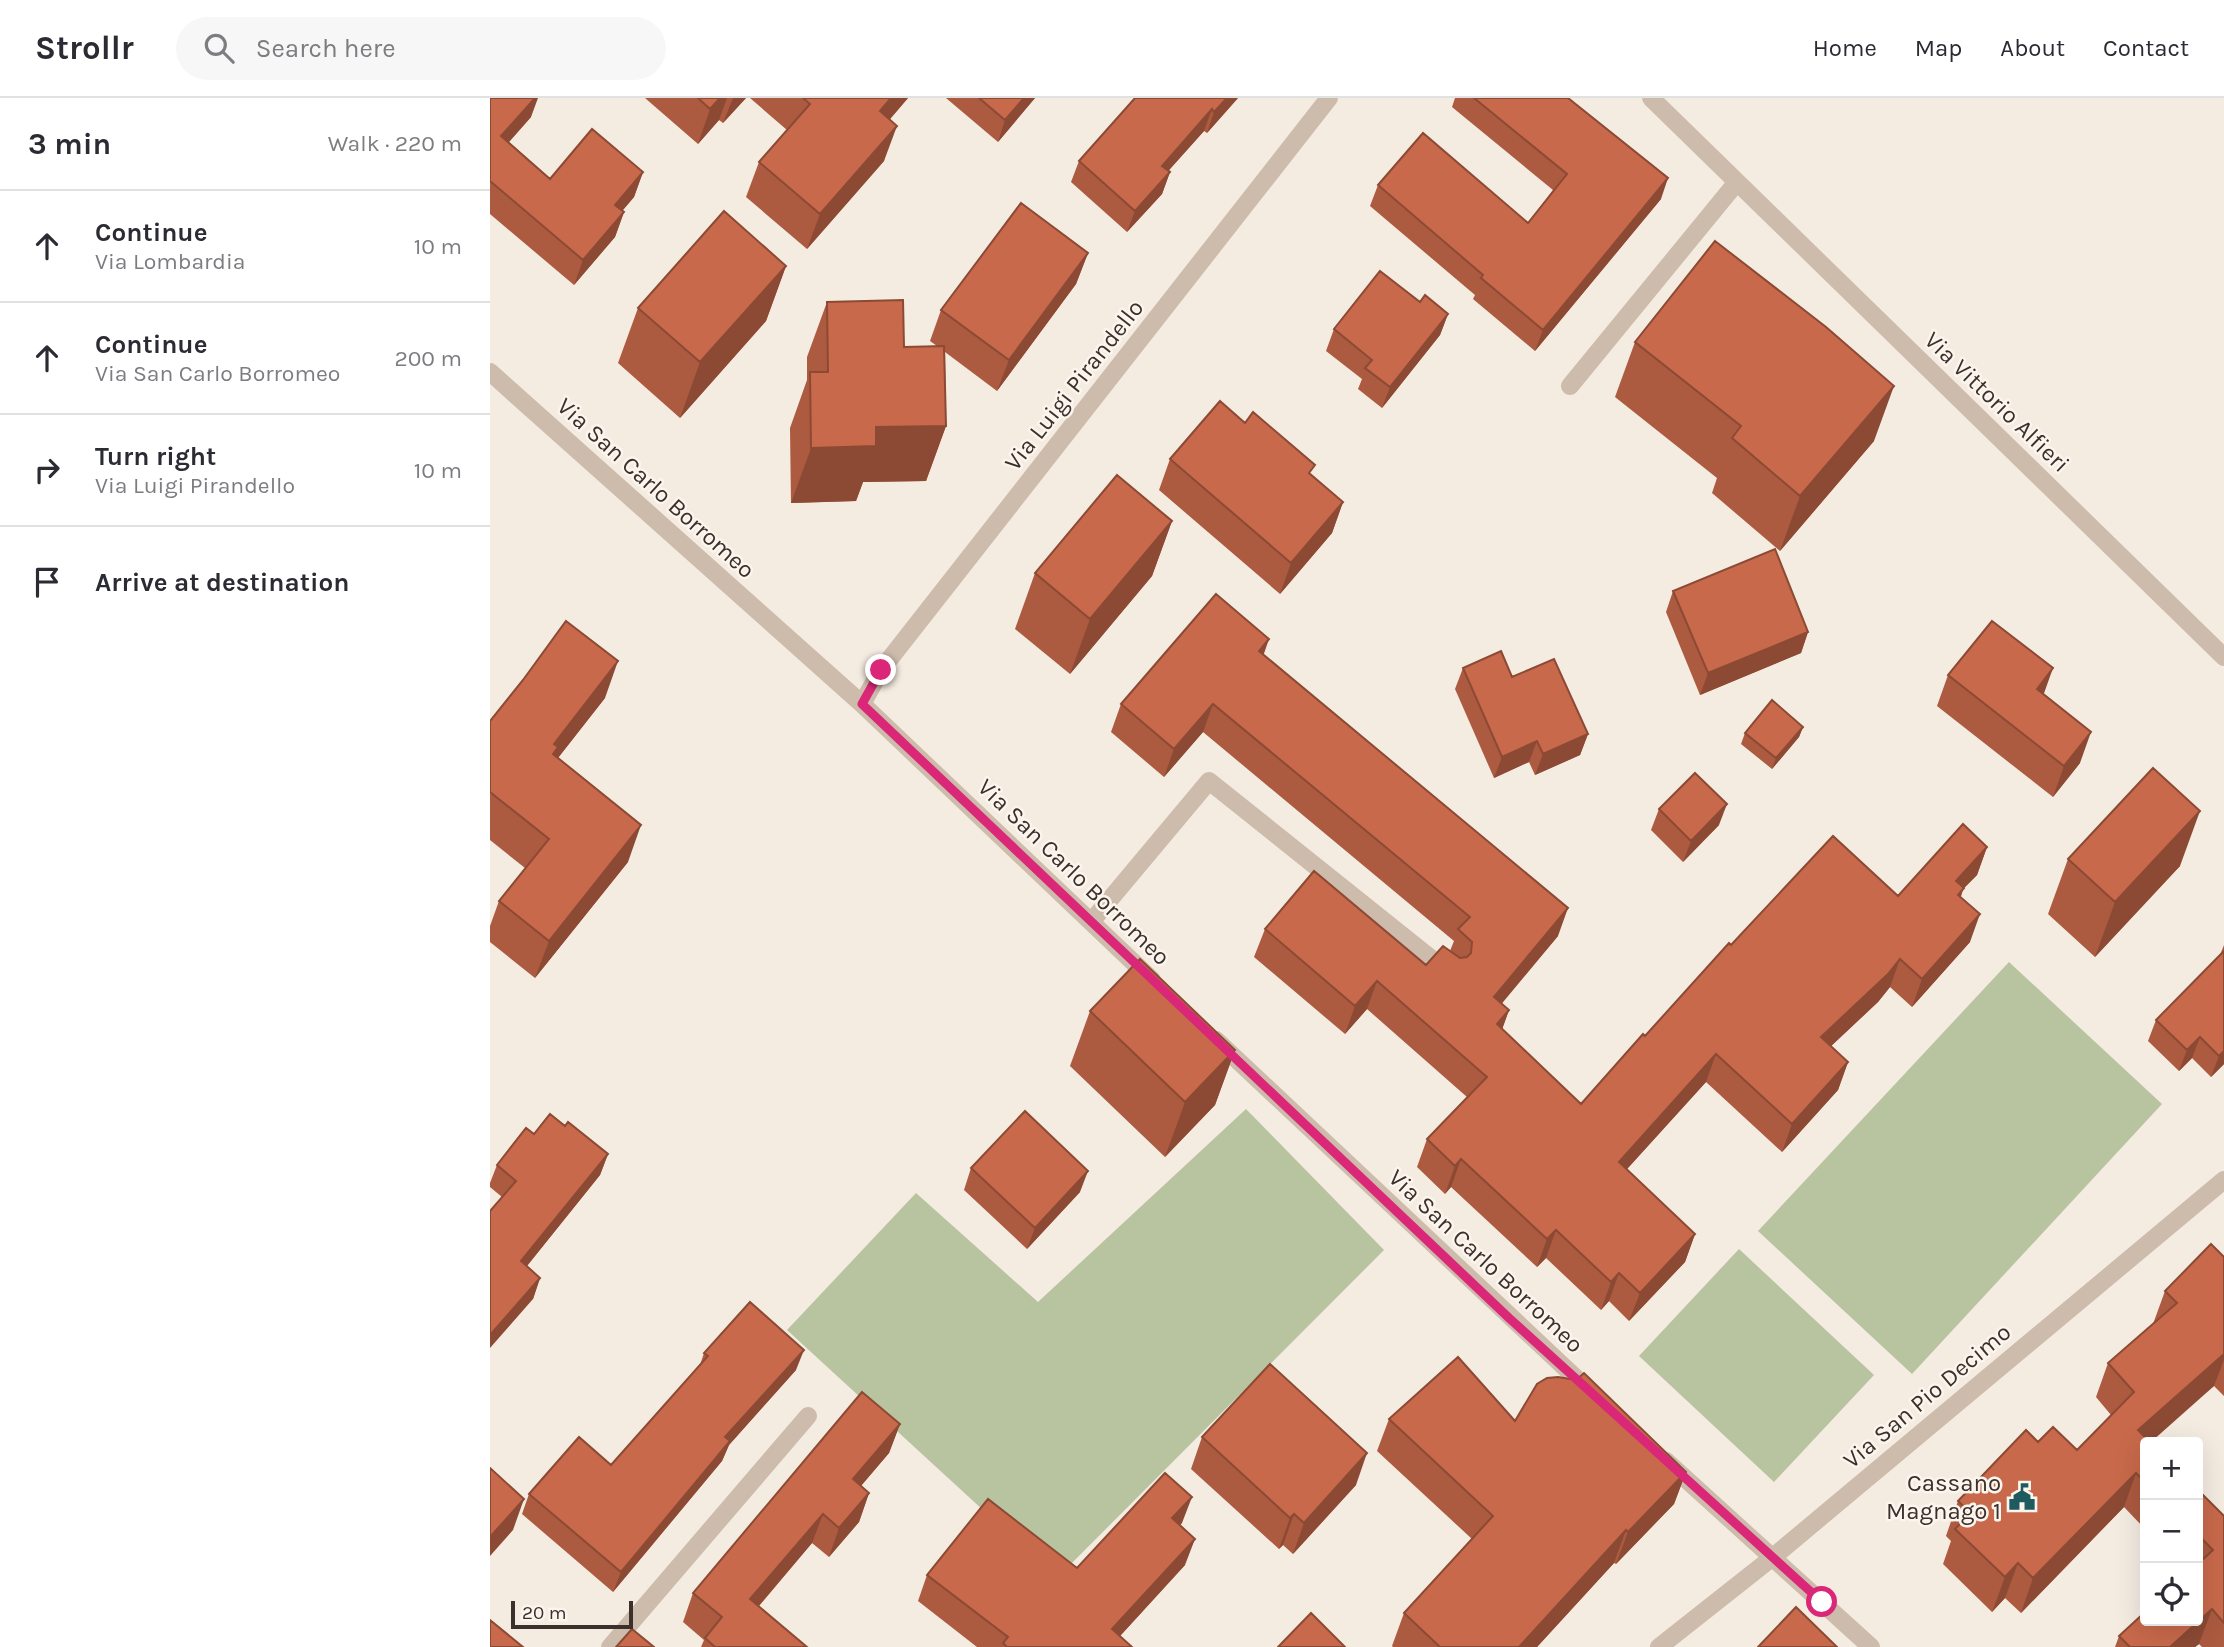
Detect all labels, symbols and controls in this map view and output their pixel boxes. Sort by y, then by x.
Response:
search box [176,17,666,80]
text: Strollr [35,29,134,67]
icon: search [200,29,238,67]
text: Search here [256,33,396,64]
text: Home [1813,34,1877,62]
text: Map [1915,34,1962,62]
text: About [2000,34,2065,62]
text: Contact [2103,34,2189,62]
text: 3 min [28,126,111,162]
text: Walk · 220 m [328,130,462,157]
text: Continue [95,217,207,248]
icon: ahead [28,227,66,265]
text: 10 m [414,233,462,260]
text: Via Lombardia [95,248,246,275]
street label: Via Luigi Pirandello [999,294,1149,476]
street label: Via Vittorio Alfieri [1919,326,2075,478]
text: Continue [95,329,207,360]
icon: ahead [28,339,66,377]
text: 200 m [394,345,462,372]
text: Via San Carlo Borromeo [95,360,340,387]
street label: Via San Carlo Borromeo [552,392,760,584]
text: Turn right [95,441,216,472]
icon: right [28,451,66,489]
text: 10 m [414,457,462,484]
text: Via Luigi Pirandello [95,472,295,499]
icon: arrive [28,563,66,601]
text: Arrive at destination [95,567,349,598]
route end [865,654,896,685]
street label: Via San Carlo Borromeo [972,773,1176,971]
street label: Via San Carlo Borromeo [1383,1163,1589,1359]
street label: Via San Pio Decimo [1838,1318,2016,1474]
map controls [2140,1437,2203,1626]
button: + [2140,1437,2203,1500]
place label: Cassano Magnago 1 [1886,1469,2001,1525]
public building icon: Cassano Magnago 1 [2007,1482,2037,1512]
button: − [2140,1500,2203,1563]
button: locate [2140,1563,2203,1626]
route start [1806,1586,1837,1617]
scale bar [511,1598,634,1630]
text: 20 m [522,1602,567,1624]

